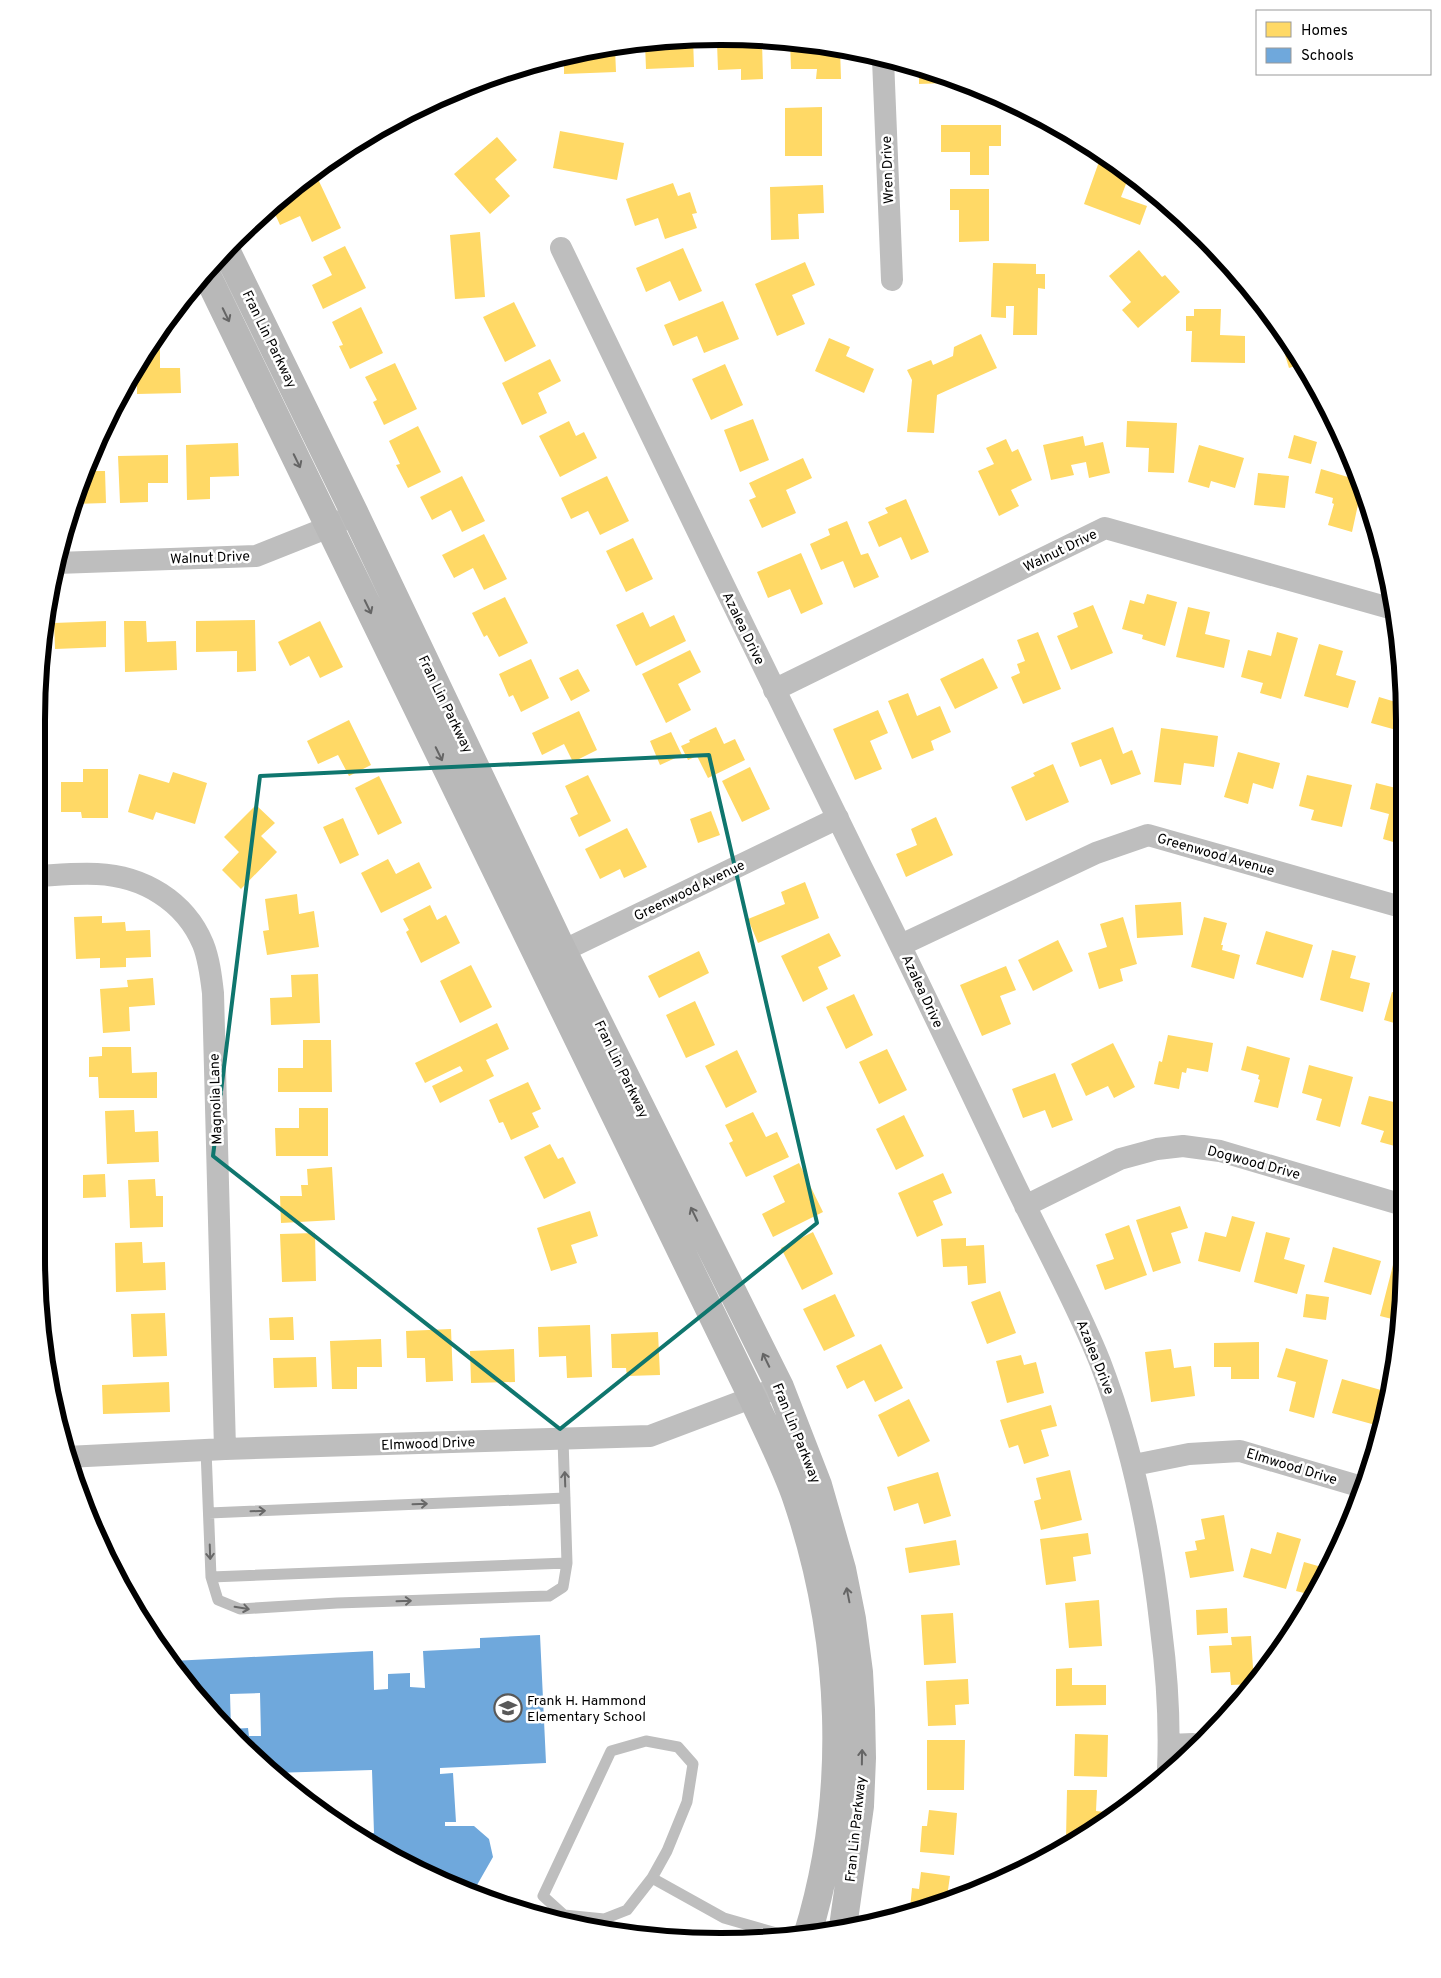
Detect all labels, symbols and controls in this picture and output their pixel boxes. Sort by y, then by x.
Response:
legend [1256,10,1431,75]
text: Homes [1301,22,1348,41]
text: Schools [1301,47,1354,66]
street label: Wren Drive [879,136,898,204]
street label: Fran Lin Parkway [238,288,300,391]
one-way arrow [222,307,231,322]
one-way arrow [293,453,302,468]
street label: Walnut Drive [1021,526,1100,577]
street label: Walnut Drive [170,549,250,568]
street label: Azalea Drive [718,589,768,668]
one-way arrow [363,600,373,615]
street label: Fran Lin Parkway [414,653,476,756]
one-way arrow [435,746,444,761]
street label: Greenwood Avenue [1155,831,1276,880]
street label: Greenwood Avenue [631,857,748,926]
street label: Azalea Drive [897,952,946,1031]
street label: Fran Lin Parkway [590,1018,652,1121]
street label: Magnolia Lane [206,1053,227,1145]
street label: Dogwood Drive [1205,1143,1302,1184]
one-way arrow [689,1207,698,1222]
street label: Azalea Drive [1072,1318,1117,1397]
one-way arrow [761,1353,771,1368]
street label: Fran Lin Parkway [768,1381,823,1486]
street label: Elmwood Drive [381,1434,475,1455]
street label: Elmwood Drive [1244,1446,1339,1489]
one-way arrow [560,1472,569,1488]
one-way arrow [412,1500,428,1509]
one-way arrow [249,1506,265,1515]
one-way arrow [206,1543,215,1559]
one-way arrow [842,1588,852,1604]
one-way arrow [395,1596,411,1605]
one-way arrow [233,1603,249,1613]
school or university icon: Frank H. Hammond Elementary School [493,1693,523,1723]
place label: Frank H. Hammond Elementary School [527,1693,646,1726]
one-way arrow [857,1749,867,1766]
street label: Fran Lin Parkway [842,1775,871,1883]

